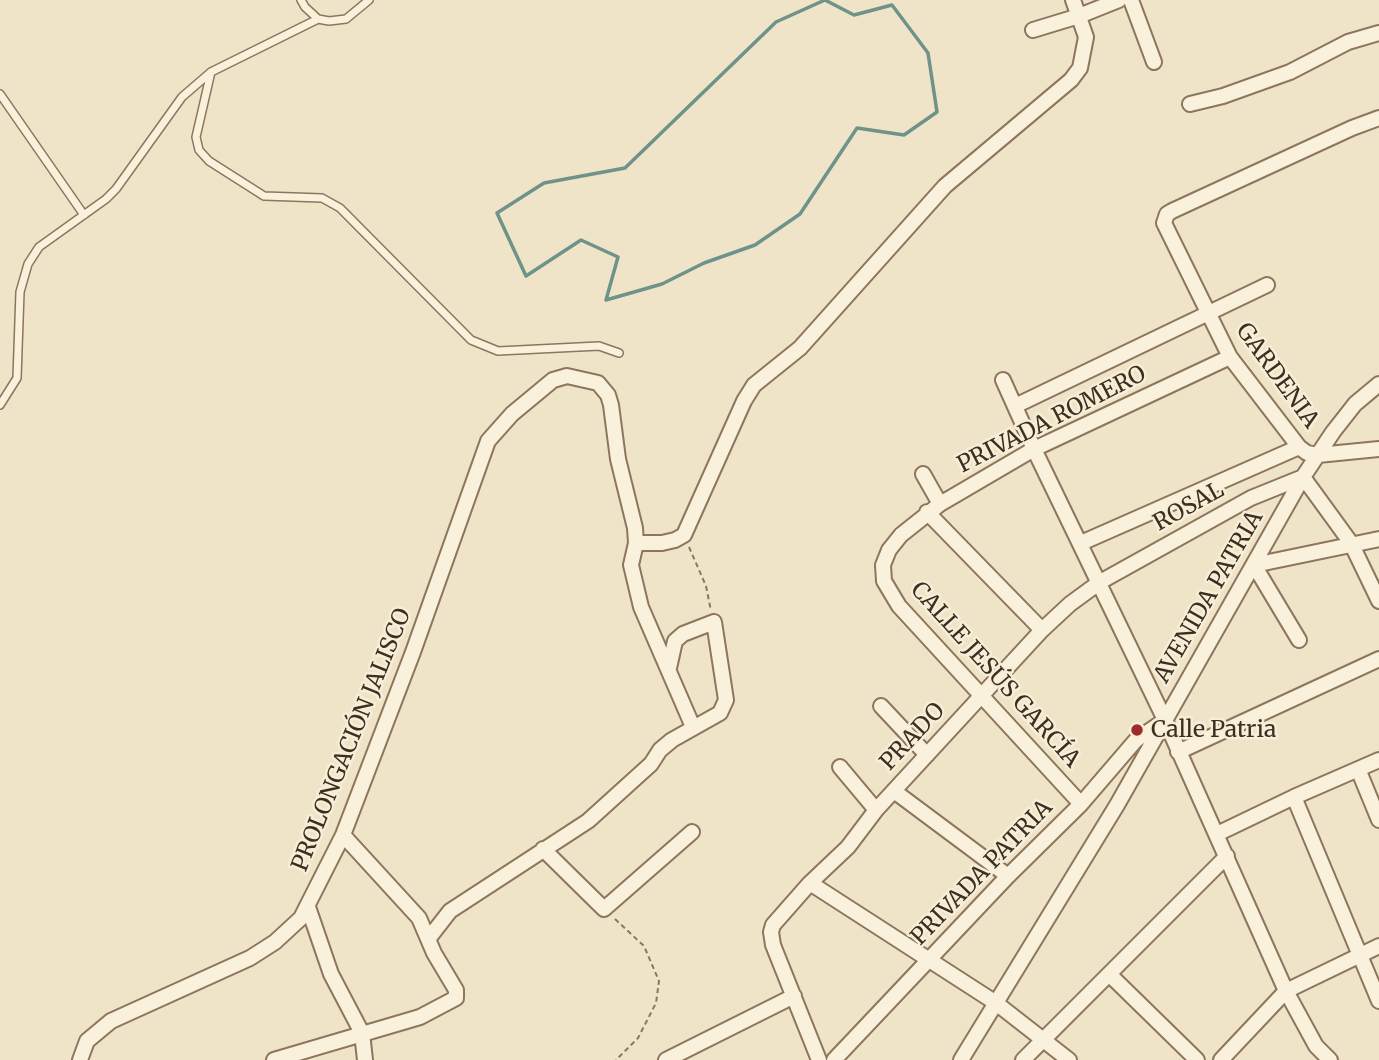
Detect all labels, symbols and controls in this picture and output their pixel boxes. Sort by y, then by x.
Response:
street label: GARDENIA [1230,318,1324,434]
street label: PRIVADA ROMERO [953,360,1151,480]
street label: ROSAL [1149,476,1229,538]
street label: AVENIDA PATRIA [1149,506,1269,688]
street label: CALLE JESÚS GARCÍA [904,577,1086,773]
street label: PROLONGACIÓN JALISCO [287,605,417,875]
street label: PRADO [875,698,951,776]
place label: Calle Patria [1151,716,1276,744]
marker: Calle Patria [1129,722,1145,738]
street label: PRIVADA PATRIA [906,795,1058,951]

